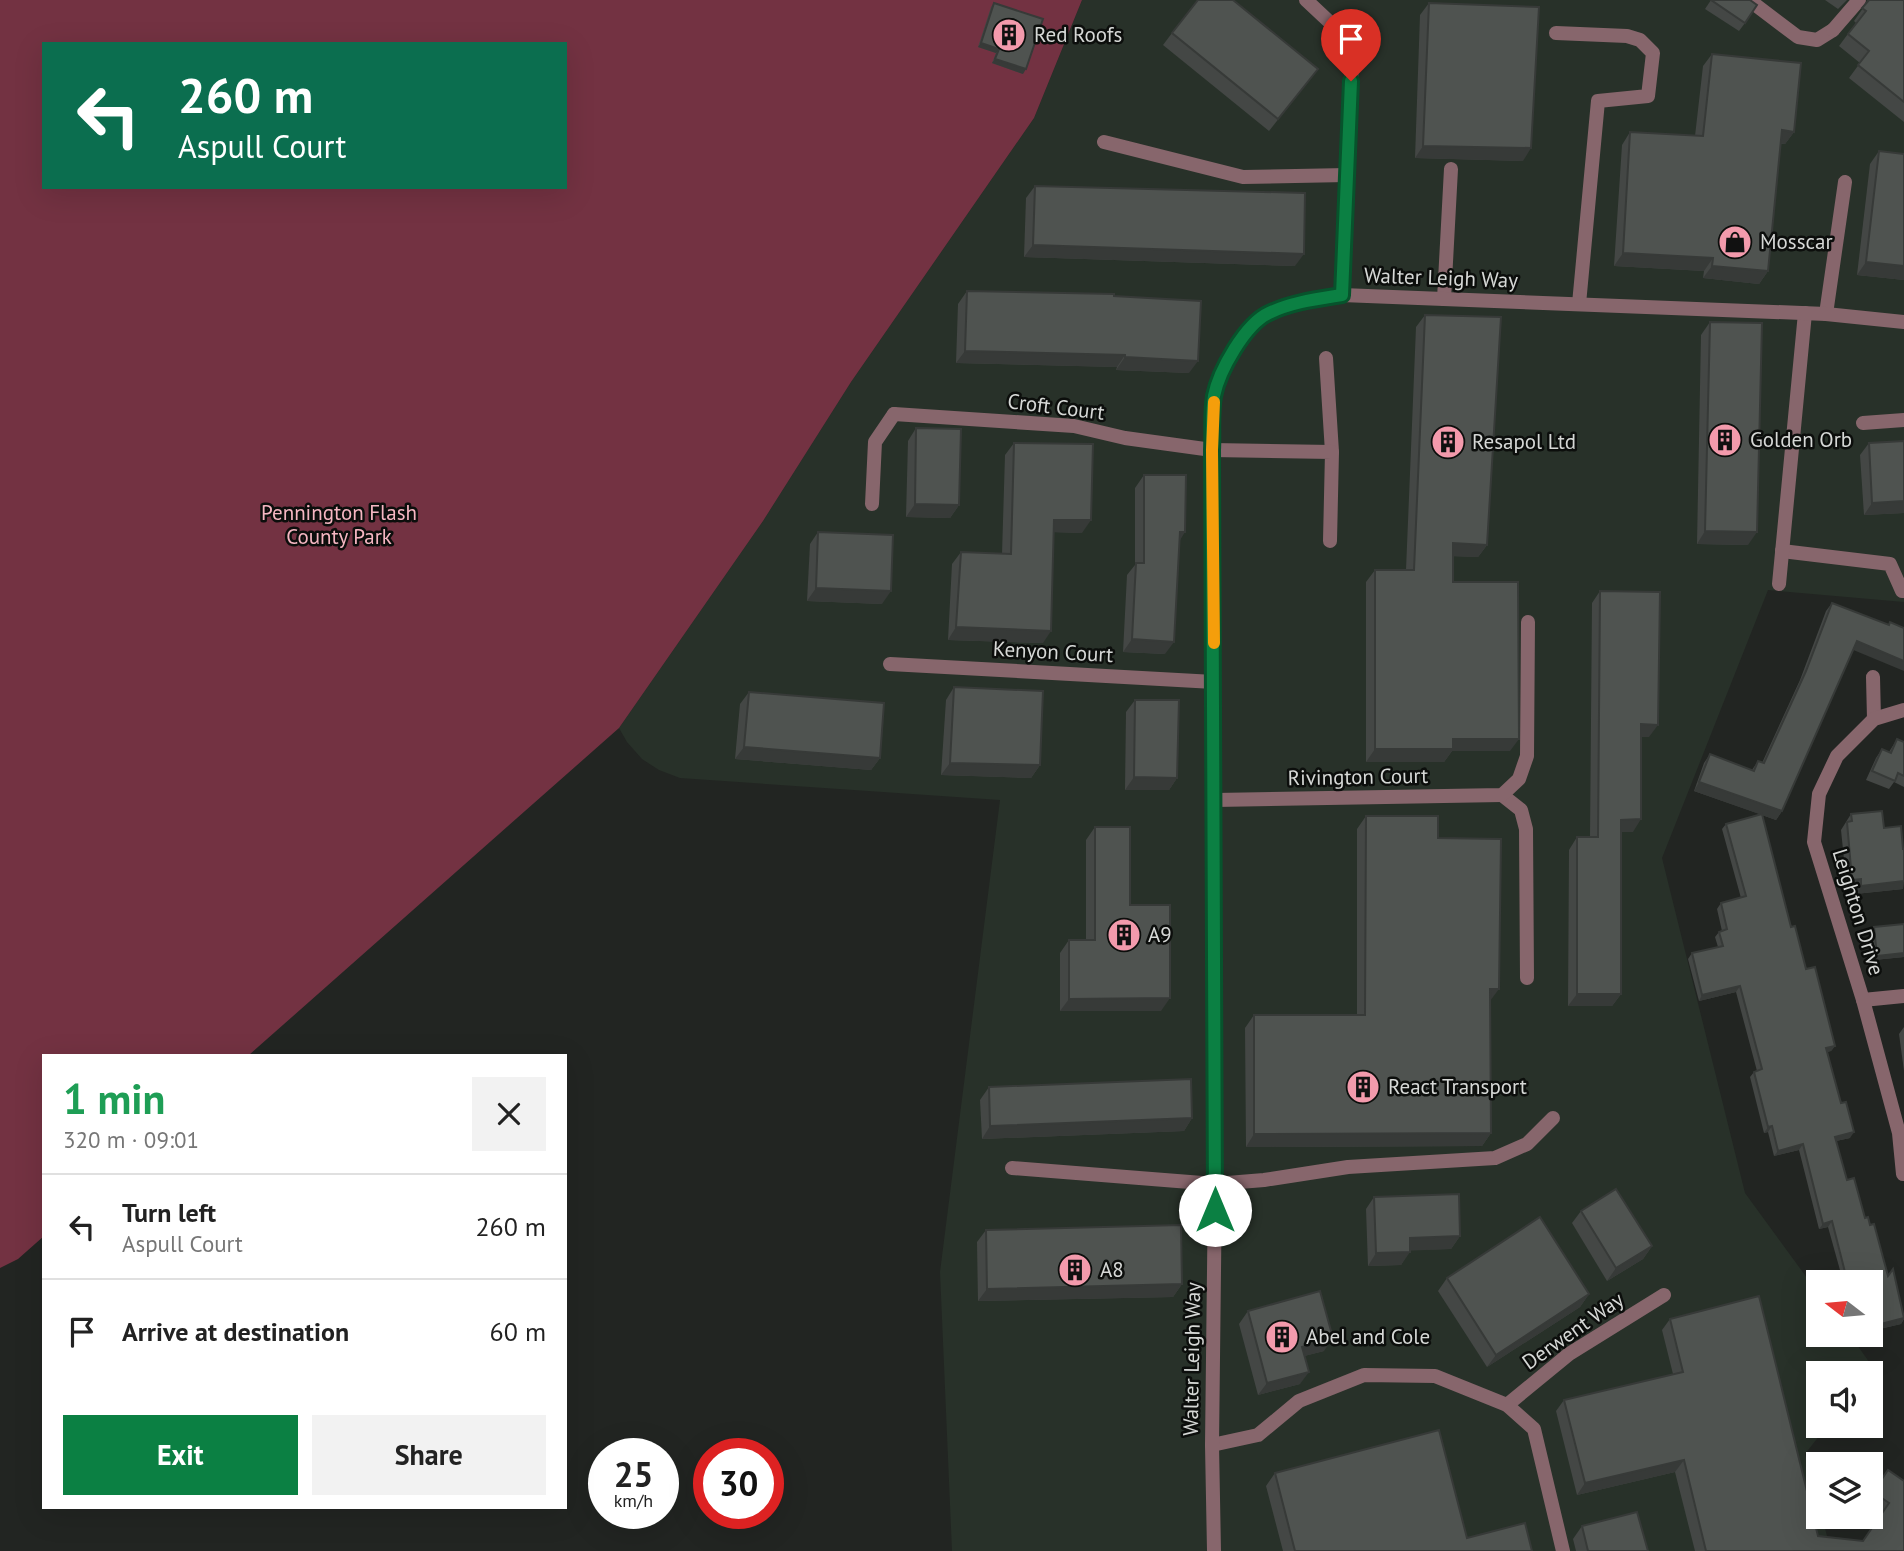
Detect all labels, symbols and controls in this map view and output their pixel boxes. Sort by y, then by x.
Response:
pin [1321,9,1381,81]
building icon: Red Roofs [990,16,1028,54]
icon: arrive [1332,20,1370,58]
place label: Red Roofs [1034,21,1122,48]
text: 260 m [178,63,313,127]
icon: left [63,70,154,161]
text: Aspull Court [178,125,346,167]
shop icon: Mosscar [1716,223,1754,261]
place label: Mosscar [1760,228,1833,255]
street label: Walter Leigh Way [1364,261,1519,294]
street label: Croft Court [1006,387,1106,426]
building icon: Golden Orb [1706,421,1744,459]
building icon: Resapol Ltd [1429,423,1467,461]
place label: Golden Orb [1750,426,1852,453]
place label: Resapol Ltd [1472,428,1576,455]
park label: Pennington Flash County Park [261,499,417,550]
street label: Kenyon Court [992,635,1114,668]
street label: Rivington Court [1287,762,1429,791]
street label: Leighton Drive [1826,845,1891,978]
building icon: A9 [1105,916,1143,954]
place label: A9 [1148,921,1172,948]
building icon: React Transport [1344,1068,1382,1106]
text: 1 min [63,1071,165,1126]
place label: React Transport [1388,1073,1527,1100]
button: close [472,1077,546,1151]
text: 320 m · 09:01 [63,1125,199,1154]
position arrow [1178,1173,1252,1247]
text: Turn left [122,1196,216,1229]
icon: left [63,1208,101,1246]
text: 260 m [475,1210,546,1243]
text: Aspull Court [122,1229,243,1258]
building icon: A8 [1056,1251,1094,1289]
place label: A8 [1100,1256,1124,1283]
north arrow [1806,1270,1883,1348]
map controls [1806,1270,1883,1529]
street label: Walter Leigh Way [1177,1282,1206,1436]
street label: Derwent Way [1517,1286,1629,1375]
icon: arrive [63,1313,101,1351]
text: Arrive at destination [122,1315,349,1348]
text: 60 m [490,1315,546,1348]
building icon: Abel and Cole [1263,1318,1301,1356]
place label: Abel and Cole [1306,1323,1430,1350]
button: sound [1806,1361,1883,1438]
button: Exit [63,1415,298,1495]
button: Share [312,1415,546,1495]
speed limit sign: 30 [693,1438,784,1529]
text: 25 [614,1451,653,1497]
button: layers [1806,1452,1883,1529]
text: km/h [614,1489,653,1512]

